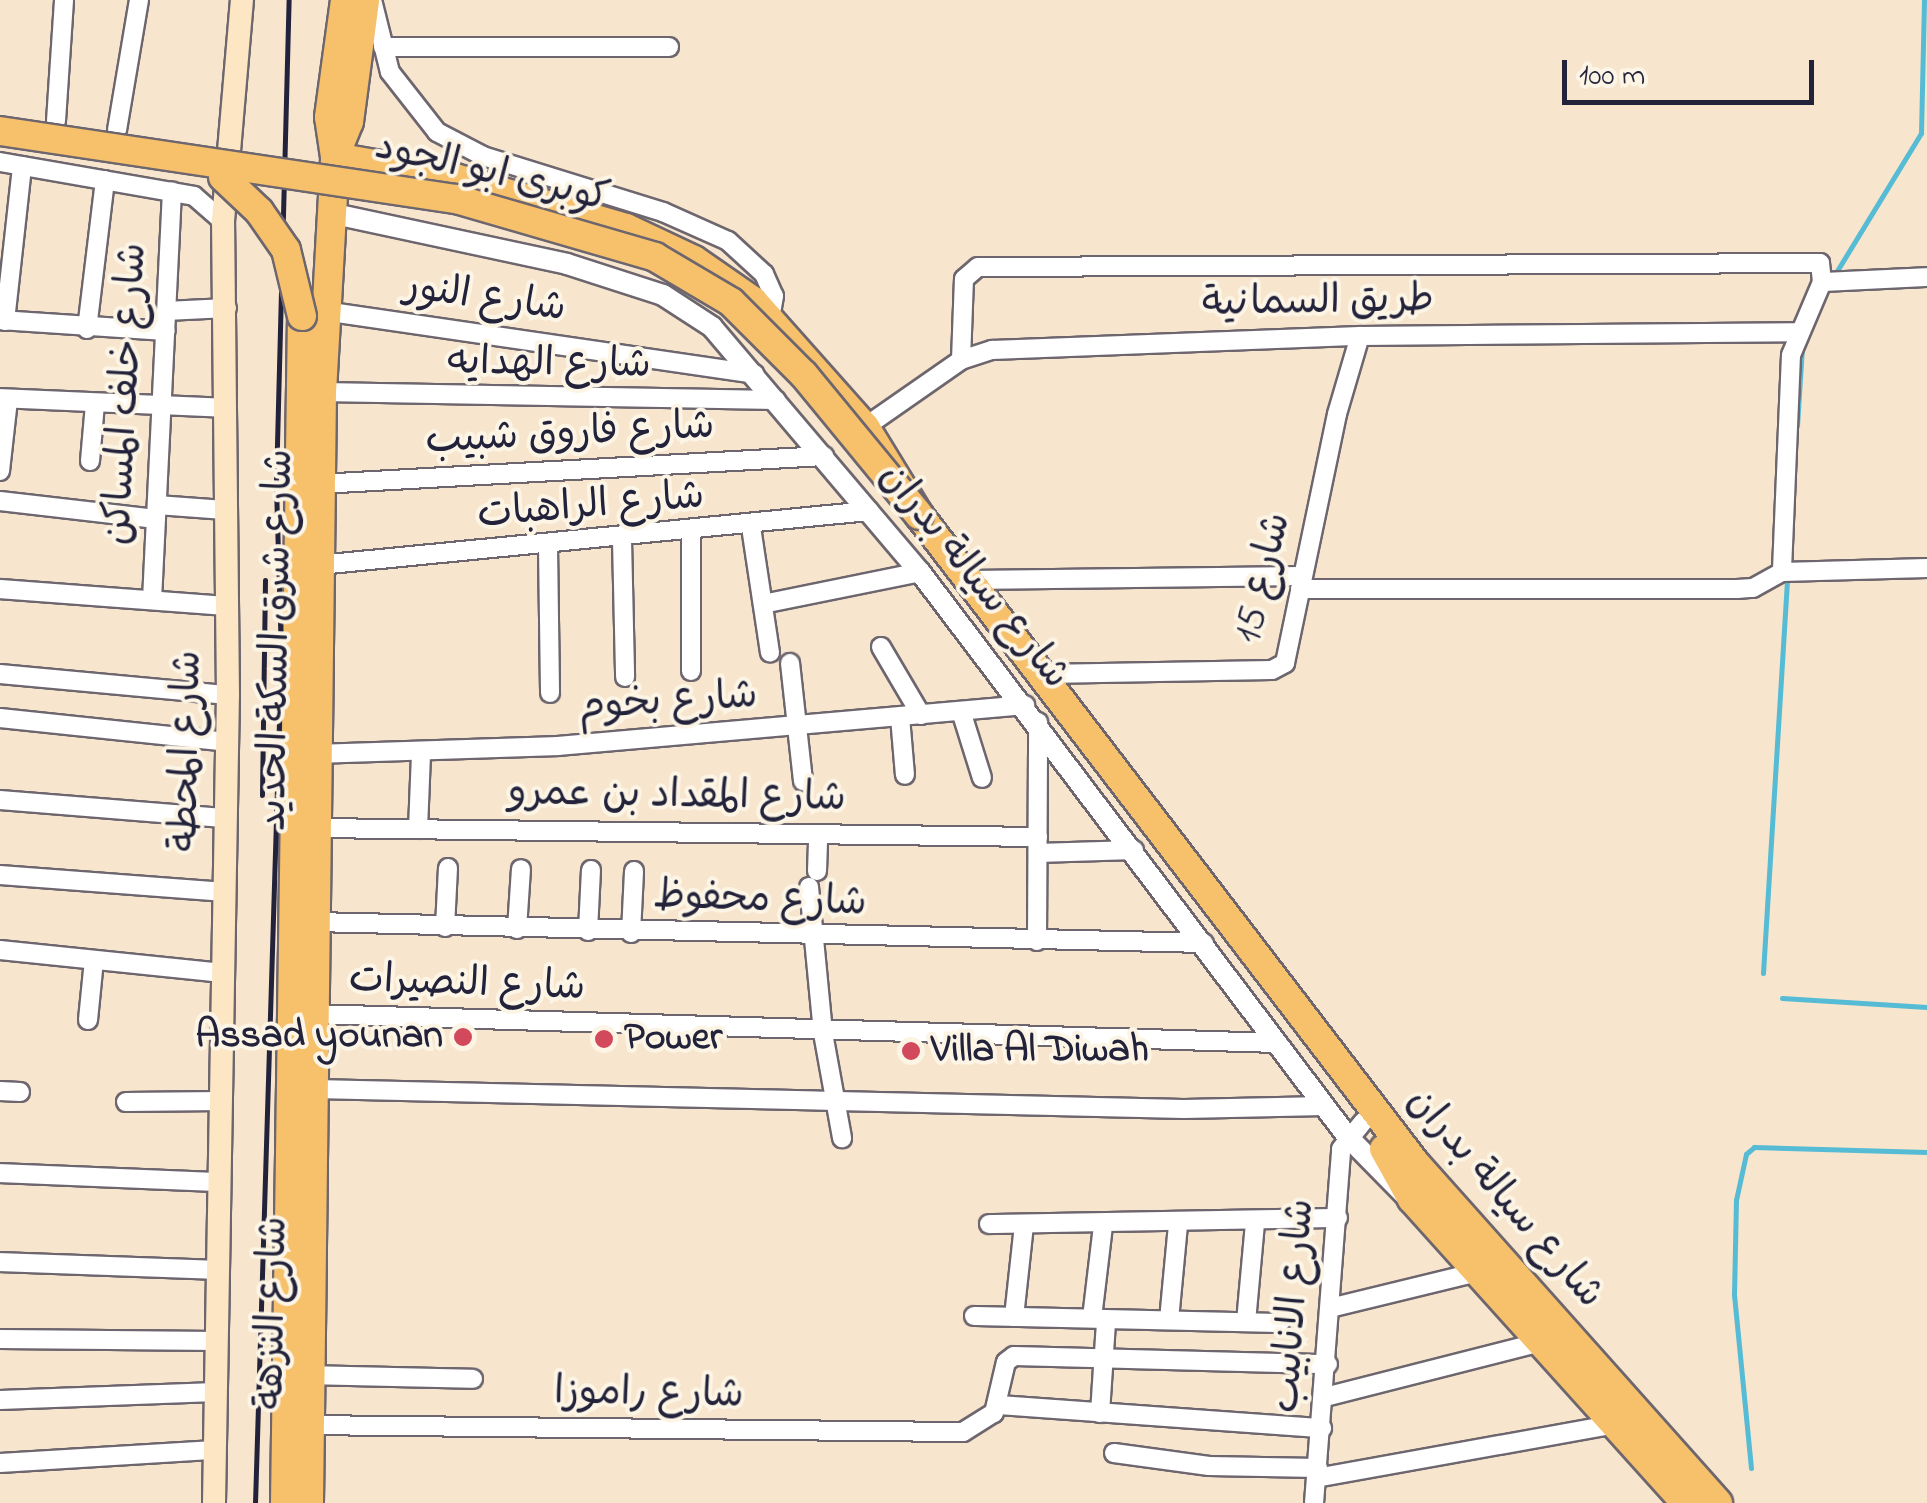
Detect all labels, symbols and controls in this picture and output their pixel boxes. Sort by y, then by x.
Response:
scale bar [1567,40,1820,102]
text: 100 m [1579,55,1645,99]
street label: كوبرى ابو الجود [370,124,614,224]
street label: شارع خلف المساكن [95,242,159,546]
street label: شارع النور [401,264,569,334]
street label: طريق السمانية [1202,277,1434,329]
street label: شارع الهدايه [447,339,651,391]
street label: شارع فاروق شبيب [424,403,716,467]
street label: شارع شرق السكة الحديد [251,448,305,832]
street label: شارع سيالة بدران [867,454,1079,700]
street label: شارع الراهبات [475,473,707,541]
street label: شارع 15 [1225,508,1303,648]
street label: شارع المحطة [162,650,214,852]
street label: شارع بخوم [577,673,759,733]
street label: شارع المقداد بن عمرو [508,770,846,824]
street label: شارع محفوظ [652,873,868,929]
street label: شارع النصيرات [348,957,586,1013]
place label: Assad younan [196,1013,443,1061]
place label: Power [624,1015,722,1063]
marker: Assad younan [452,1026,474,1048]
place label: Villa Al Diwah [931,1027,1149,1075]
marker: Power [593,1028,615,1050]
marker: Villa Al Diwah [900,1040,922,1062]
street label: شارع سيالة بدران [1395,1079,1613,1319]
street label: شارع الانابيب [1264,1197,1326,1415]
street label: شارع النزهة [248,1216,300,1410]
street label: شارع راموزا [554,1369,744,1421]

